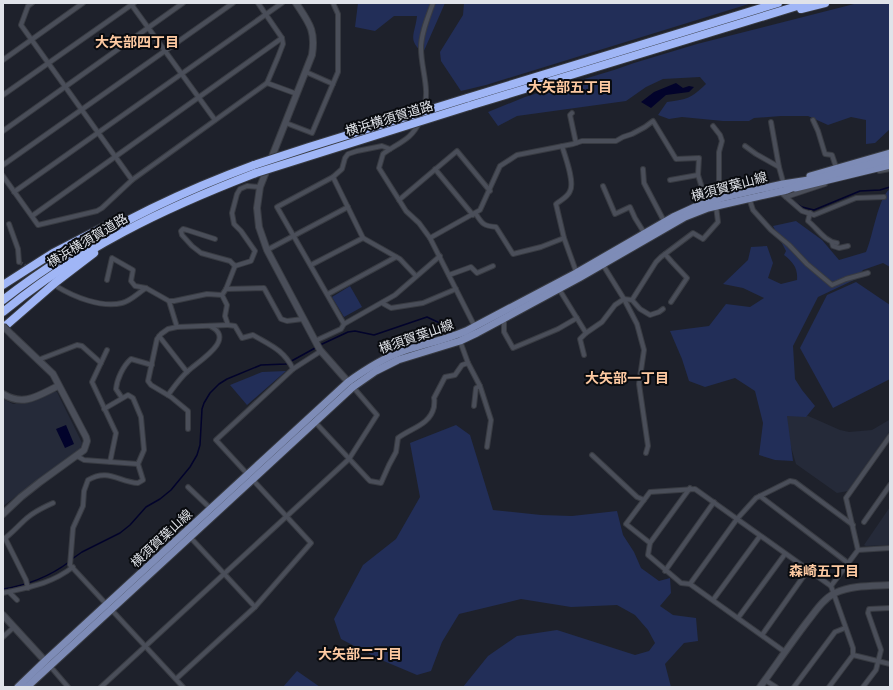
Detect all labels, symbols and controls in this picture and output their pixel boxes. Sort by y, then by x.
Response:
district label: 大矢部四丁目 [95,34,179,50]
district label: 大矢部五丁目 [528,79,612,95]
street label: 横浜横須賀道路 [343,98,435,139]
street label: 横須賀葉山線 [690,169,769,204]
street label: 横浜横須賀道路 [44,211,130,270]
street label: 横須賀葉山線 [377,317,455,356]
district label: 大矢部一丁目 [585,370,669,386]
street label: 横須賀葉山線 [128,506,195,570]
district label: 森崎五丁目 [789,563,859,579]
district label: 大矢部二丁目 [318,646,402,662]

